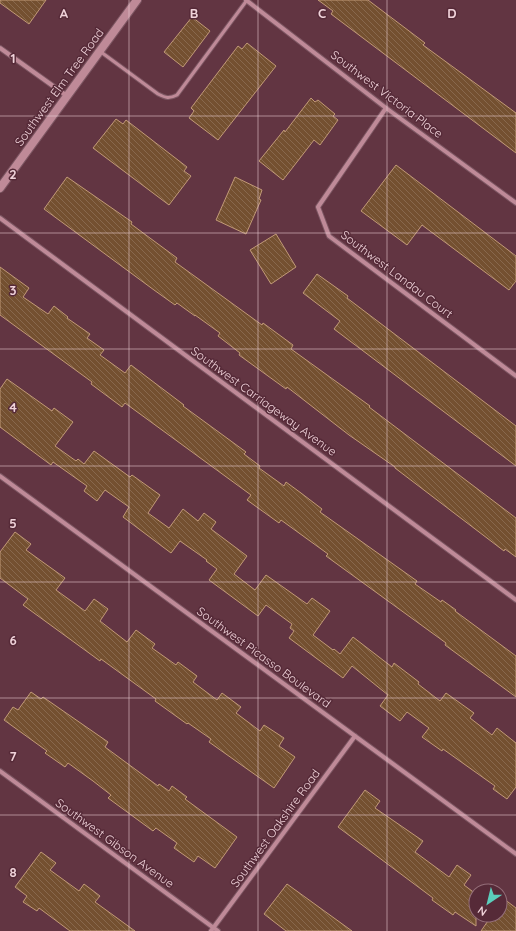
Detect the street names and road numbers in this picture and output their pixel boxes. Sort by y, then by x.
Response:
street label: Southwest Elm Tree Road [11,25,107,149]
street label: Southwest Victoria Place [328,47,446,141]
street label: Southwest Landau Court [338,227,456,321]
street label: Southwest Carriageway Avenue [188,343,340,459]
street label: Southwest Picasso Boulevard [194,603,334,711]
street label: Southwest Oakshire Road [227,766,323,890]
street label: Southwest Gibson Avenue [53,795,177,891]

